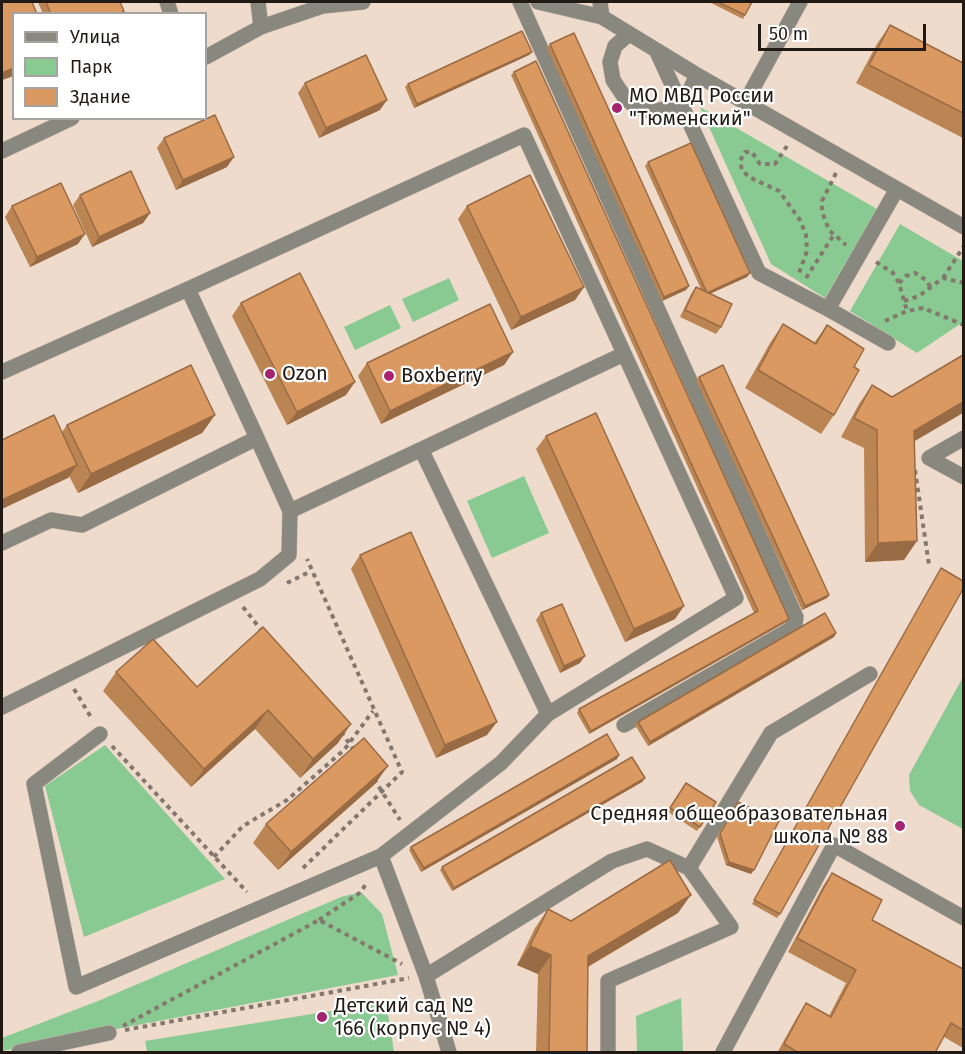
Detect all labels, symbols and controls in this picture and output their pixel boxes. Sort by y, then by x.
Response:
legend [12,12,207,120]
scale bar [761,12,929,50]
text: 50 m [769,23,808,45]
text: Улица [70,26,120,48]
text: Парк [70,56,112,78]
place label: МО МВД России "Тюменский" [629,84,774,131]
text: Здание [70,86,131,108]
marker: МО МВД России "Тюменский" [610,101,624,115]
place label: Ozon [282,362,328,386]
place label: Boxberry [401,364,482,388]
marker: Ozon [263,367,277,381]
marker: Boxberry [382,369,396,383]
place label: Средняя общеобразовательная школа № 88 [590,802,888,849]
marker: Средняя общеобразовательная школа № 88 [893,819,907,833]
place label: Детский сад № 166 (корпус № 4) [334,994,491,1041]
marker: Детский сад № 166 (корпус № 4) [315,1010,329,1024]

